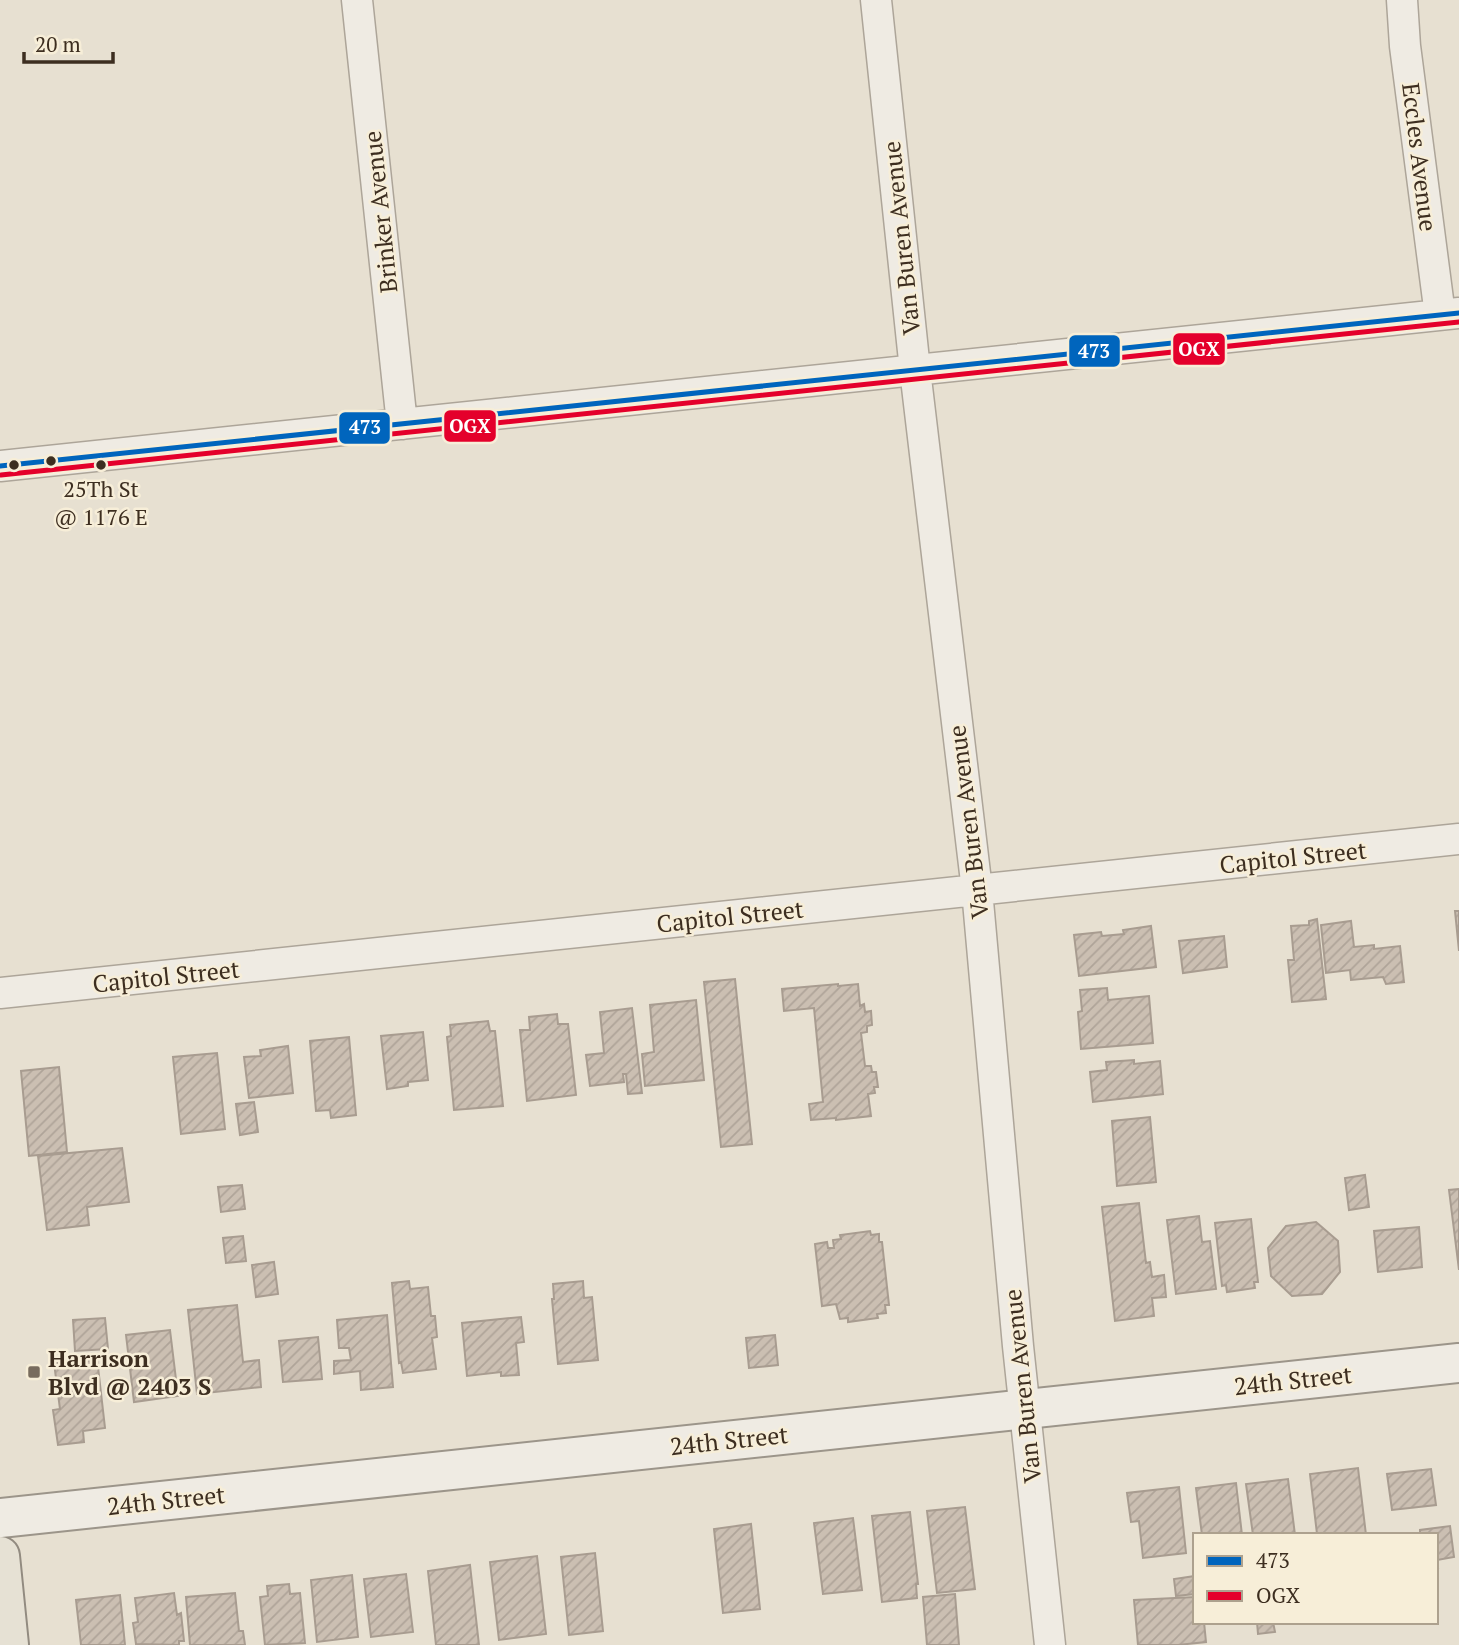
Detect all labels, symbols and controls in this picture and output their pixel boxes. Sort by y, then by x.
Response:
scale bar [24,21,114,65]
text: 20 m [35,30,81,58]
street label: Eccles Avenue [1395,81,1445,233]
street label: Brinker Avenue [356,129,404,295]
street label: Van Buren Avenue [875,140,927,336]
line badge: OGX [1172,332,1226,366]
line badge: 473 [1068,334,1121,368]
text: OGX [1178,336,1220,361]
text: 473 [1078,338,1110,363]
line badge: OGX [443,409,497,443]
line badge: 473 [338,411,391,445]
text: OGX [449,413,491,438]
text: 473 [349,414,381,439]
unlabelled marker [44,454,58,468]
unlabelled marker [7,458,21,472]
marker: 25Th St @ 1176 E [94,458,108,472]
place label: 25Th St @ 1176 E [54,474,148,531]
street label: Van Buren Avenue [940,723,996,921]
street label: Capitol Street [1218,833,1368,881]
street label: Capitol Street [655,892,805,940]
street label: Capitol Street [91,952,241,1000]
street label: Van Buren Avenue [996,1288,1048,1484]
place label: Harrison Blvd @ 2403 S [48,1342,211,1402]
street label: 24th Street [1232,1358,1354,1402]
marker: Harrison Blvd @ 2403 S [26,1364,42,1380]
street label: 24th Street [668,1418,790,1462]
street label: 24th Street [105,1478,227,1522]
legend [1193,1533,1438,1624]
text: 473 [1256,1546,1290,1574]
text: OGX [1256,1581,1300,1609]

